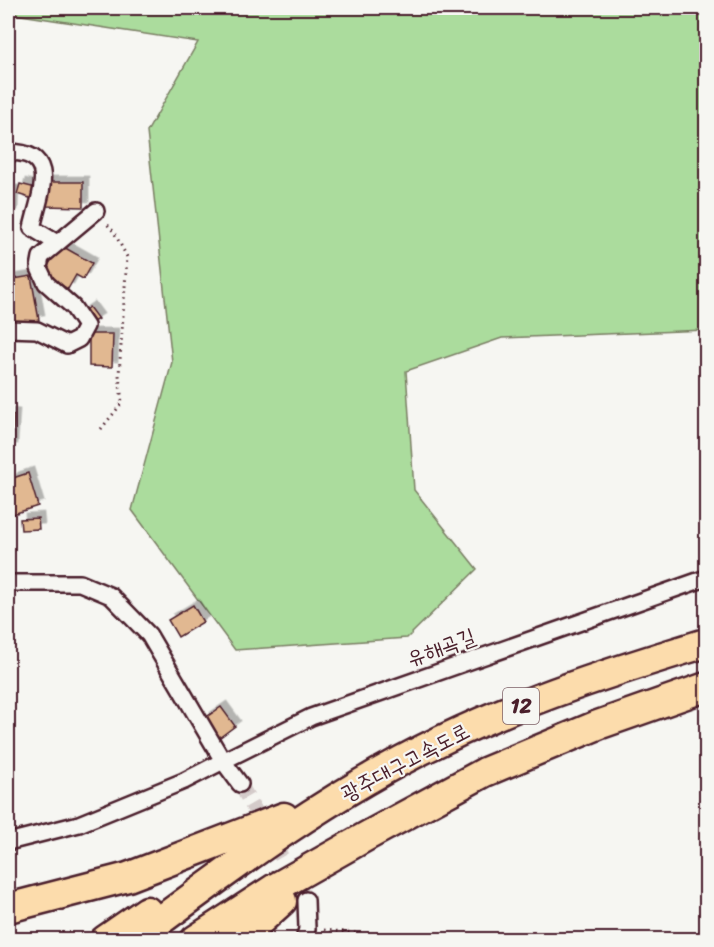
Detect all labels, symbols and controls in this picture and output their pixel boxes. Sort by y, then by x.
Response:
street label: 유해곡길 [401,616,481,677]
road number: 12 [503,688,539,724]
street label: 광주대구고속도로 [333,712,477,812]

